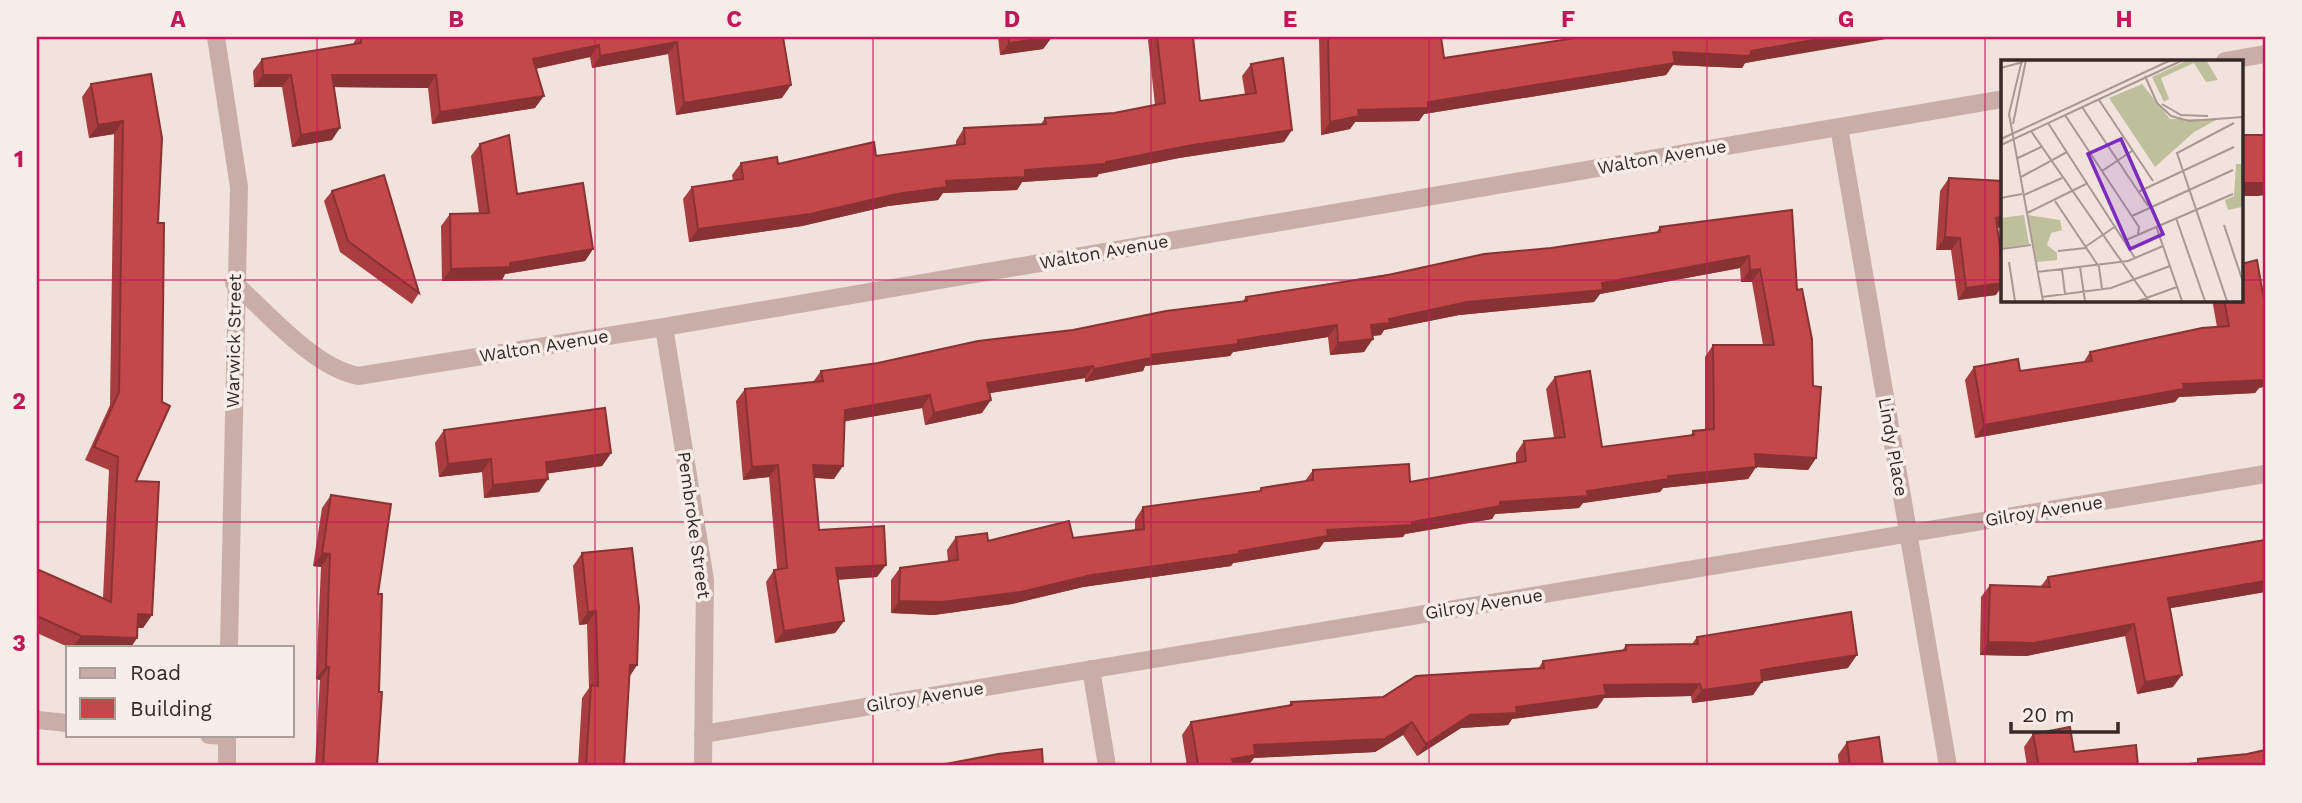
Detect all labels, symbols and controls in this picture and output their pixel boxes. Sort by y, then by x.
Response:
text: A [170,6,186,33]
text: B [448,6,464,33]
text: C [726,6,742,33]
text: D [1004,6,1020,33]
text: E [1283,6,1297,33]
text: F [1561,6,1575,33]
text: G [1838,6,1854,33]
text: H [2115,6,2133,33]
inset map [2001,60,2242,301]
street label: Walton Avenue [1596,135,1728,178]
text: 1 [14,146,24,173]
street label: Walton Avenue [1038,230,1170,273]
street label: Warwick Street [222,273,245,408]
street label: Walton Avenue [478,325,610,366]
text: 2 [12,388,26,415]
street label: Lindy Place [1874,396,1913,498]
street label: Pembroke Street [674,450,715,600]
street label: Gilroy Avenue [1984,491,2104,530]
street label: Gilroy Avenue [1424,584,1544,623]
text: 3 [12,630,26,657]
legend [66,646,294,736]
text: Road [130,660,181,685]
street label: Gilroy Avenue [865,677,985,716]
scale bar [2011,691,2118,735]
text: Building [130,696,212,721]
text: 20 m [2022,702,2074,727]

